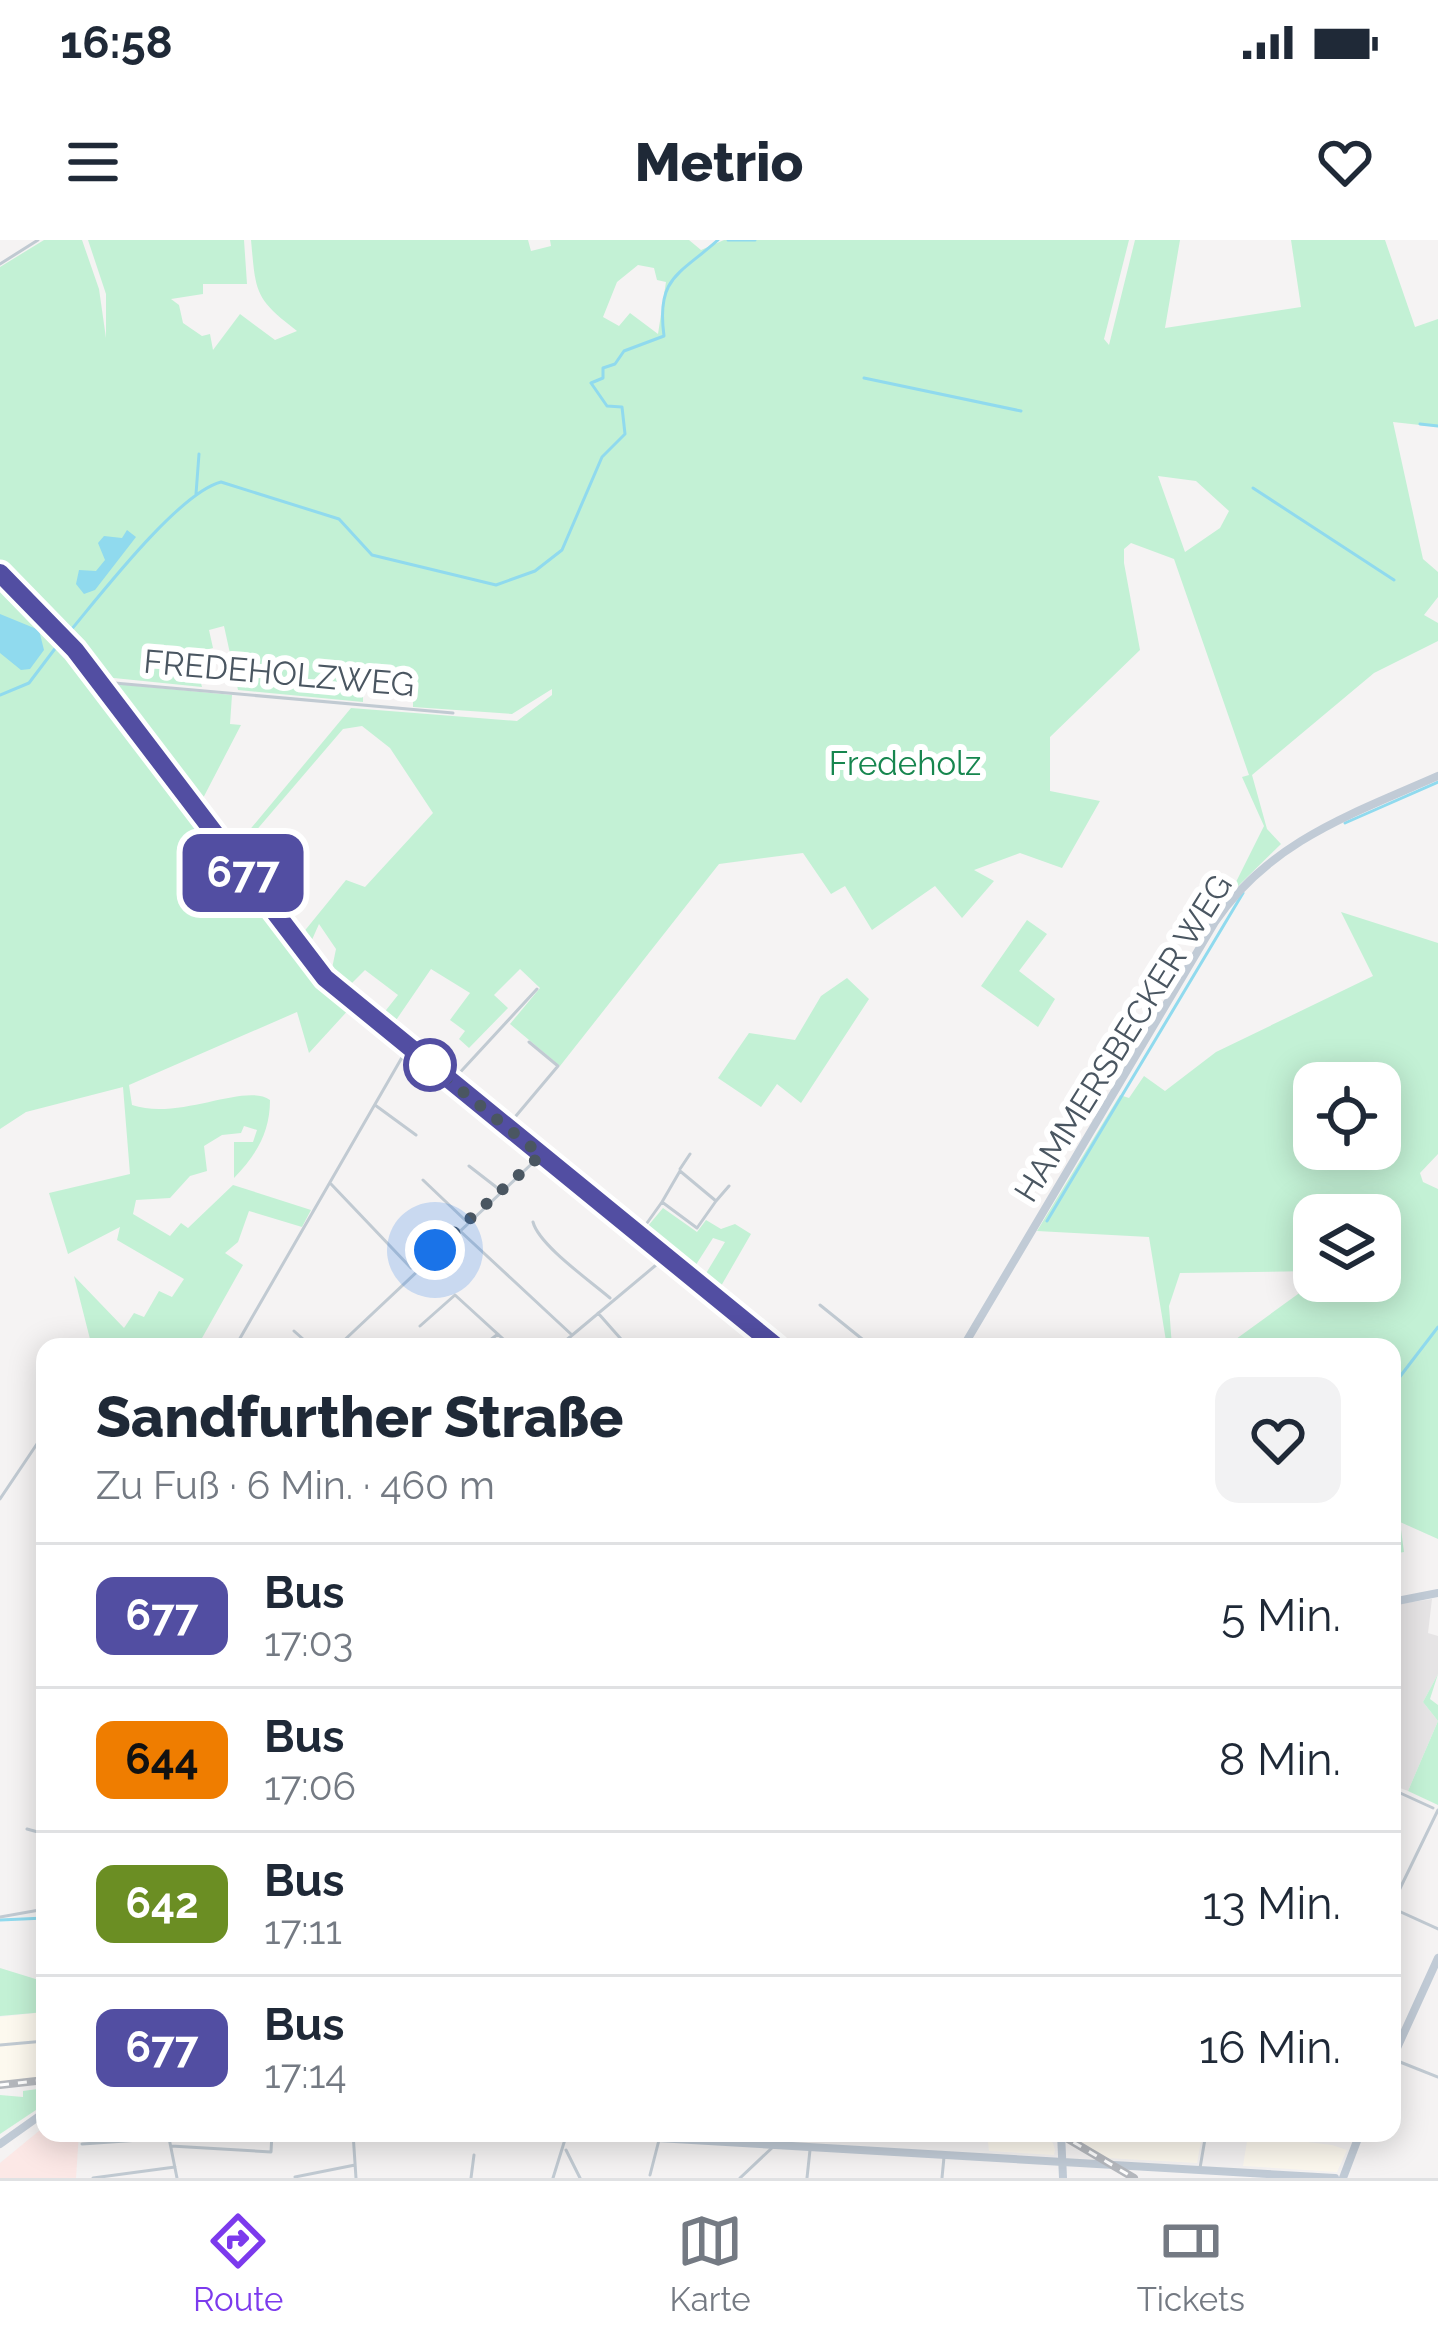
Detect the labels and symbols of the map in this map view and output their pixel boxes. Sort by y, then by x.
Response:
street label: FREDEHOLZWEG [142,642,416,704]
park label: Fredeholz [829,744,981,783]
line badge: 677 [174,834,312,912]
street label: HAMMERSBECKER WEG [1006,867,1240,1209]
unlabelled marker [405,1040,455,1090]
your location [405,1220,465,1280]

